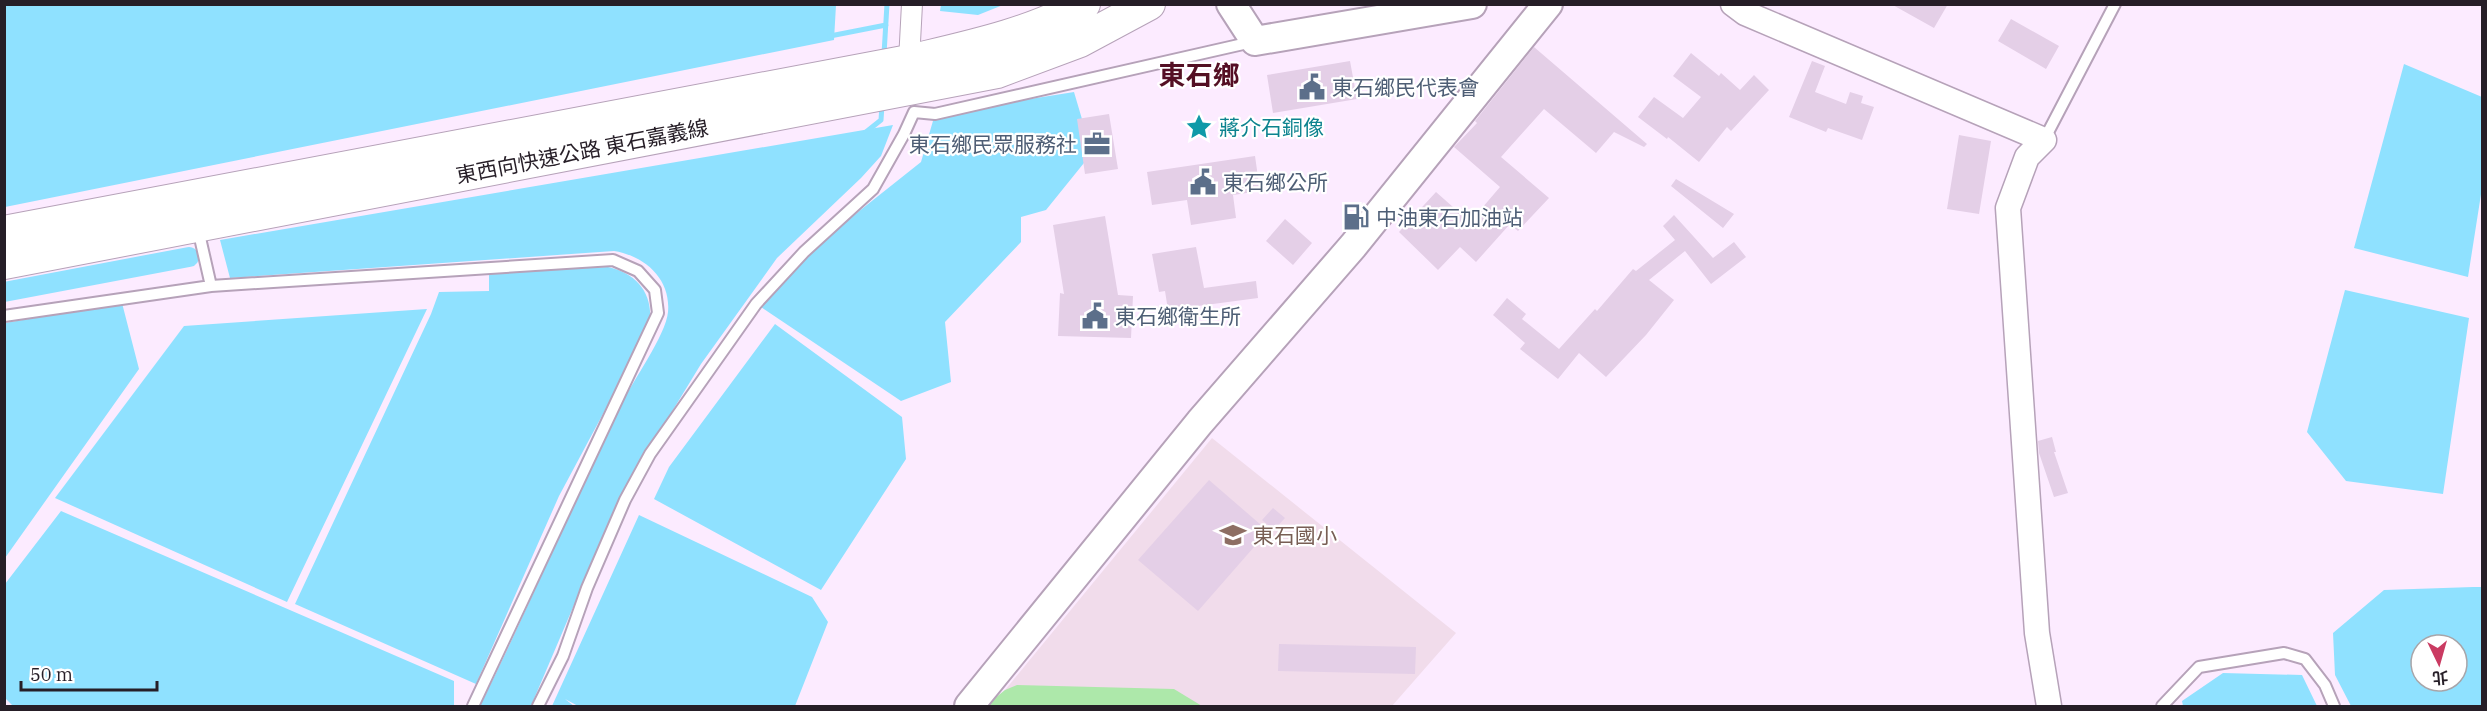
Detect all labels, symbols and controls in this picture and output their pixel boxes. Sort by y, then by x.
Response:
district label: 東石鄉 [1159,57,1240,92]
public building icon: 東石鄉民代表會 [1297,72,1327,102]
place label: 東石鄉民代表會 [1332,73,1479,101]
place icon: 蔣介石銅像 [1184,112,1214,142]
street label: 東西向快速公路 東石嘉義線 [453,113,711,189]
place label: 蔣介石銅像 [1219,113,1324,141]
office icon: 東石鄉民眾服務社 [1082,129,1112,159]
place label: 東石鄉民眾服務社 [909,130,1077,158]
public building icon: 東石鄉公所 [1188,167,1218,197]
place label: 東石鄉公所 [1223,168,1328,196]
fuel station icon: 中油東石加油站 [1341,202,1371,232]
place label: 中油東石加油站 [1376,203,1523,231]
public building icon: 東石鄉衛生所 [1080,301,1110,331]
place label: 東石鄉衛生所 [1115,302,1241,330]
school or university icon: 東石國小 [1218,520,1248,550]
place label: 東石國小 [1253,521,1337,549]
north arrow [2409,633,2469,693]
scale bar [21,654,158,692]
text: 50 m [30,663,73,686]
text: 北 [2431,667,2449,689]

